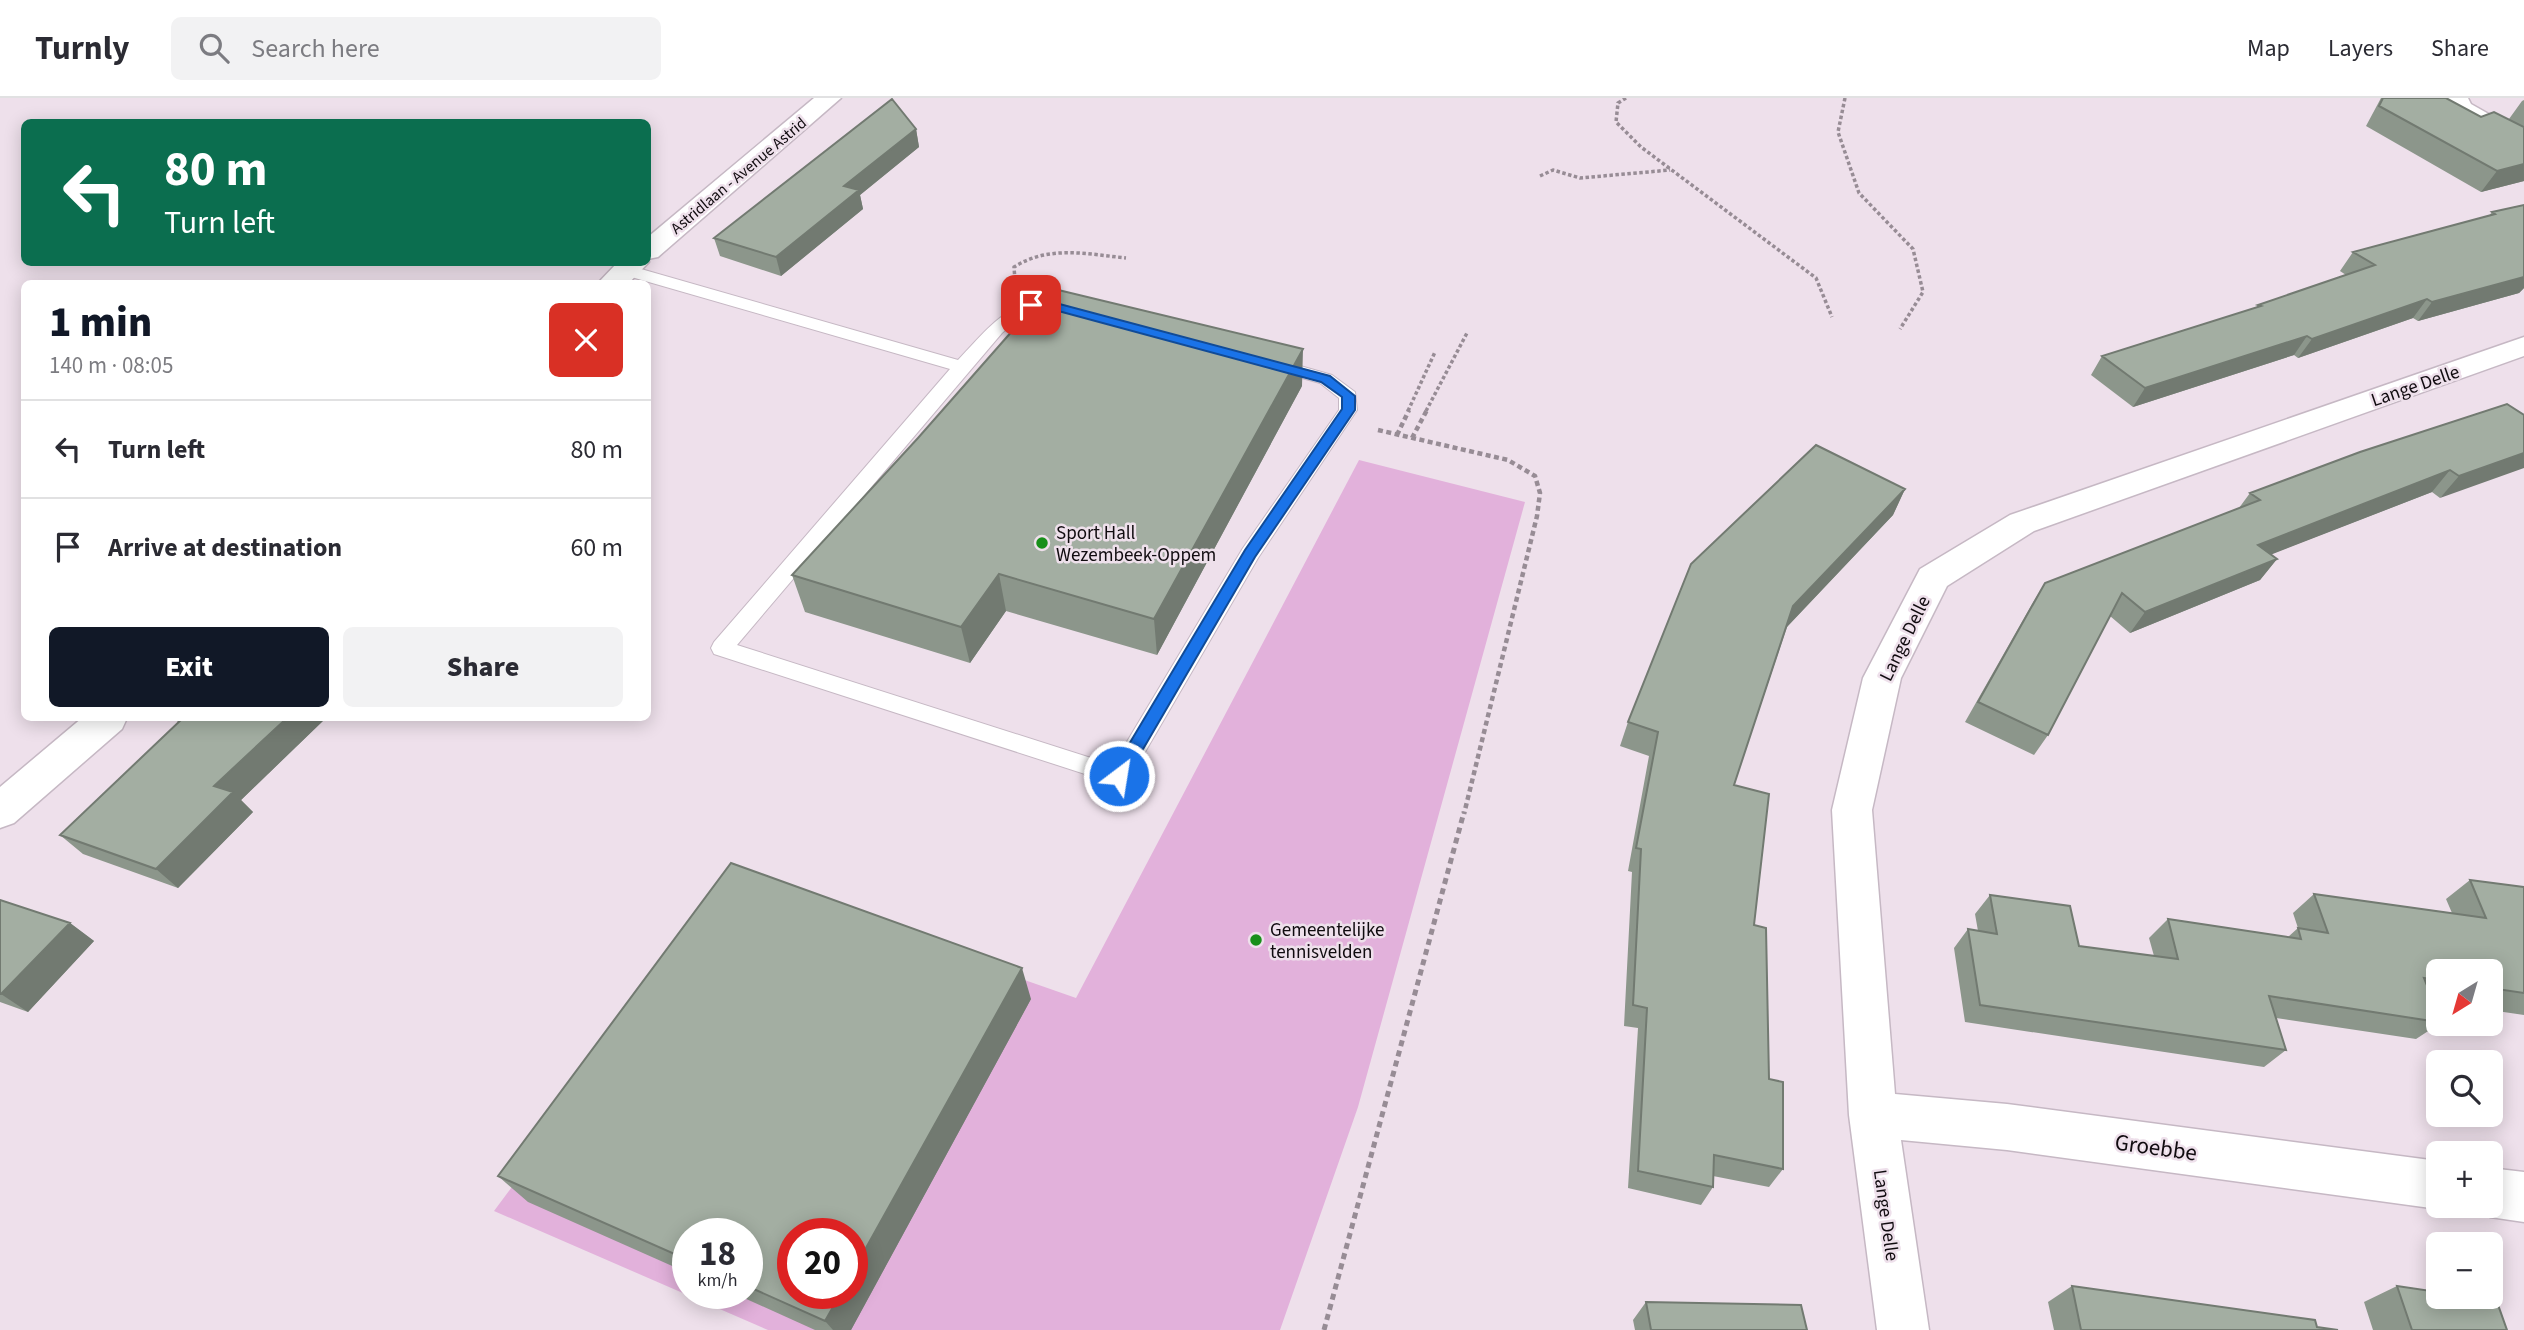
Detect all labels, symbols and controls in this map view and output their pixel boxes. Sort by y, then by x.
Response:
search box [171,17,661,80]
text: Turnly [35,25,129,72]
icon: search [195,29,233,67]
text: Search here [251,30,380,67]
text: Map [2247,31,2290,66]
text: Layers [2328,31,2393,66]
text: Share [2431,31,2489,66]
street label: Astridlaan - Avenue Astrid [666,112,811,239]
text: 80 m [164,135,268,205]
icon: left [49,147,140,238]
text: Turn left [164,200,275,246]
pin [1001,275,1061,335]
icon: arrive [1012,286,1050,324]
text: 1 min [49,293,152,353]
button: close [549,303,623,377]
text: 140 m · 08:05 [49,349,173,382]
street label: Lange Delle [2368,359,2463,414]
icon: left [49,430,87,468]
text: Turn left [108,431,205,468]
text: 80 m [570,431,623,468]
place label: Sport Hall Wezembeek-Oppem [1056,520,1216,569]
icon: arrive [49,528,87,566]
text: Arrive at destination [108,529,342,566]
text: 60 m [570,529,623,566]
marker: Sport Hall Wezembeek-Oppem [1034,535,1050,551]
street label: Lange Delle [1873,591,1938,686]
button: Exit [49,627,329,707]
button: Share [343,627,623,707]
position arrow [1082,739,1156,813]
place label: Gemeentelijke tennisvelden [1270,917,1384,966]
marker: Gemeentelijke tennisvelden [1248,932,1264,948]
north arrow [2426,959,2502,1036]
map controls [2426,959,2503,1309]
button: search [2426,1050,2503,1127]
street label: Groebbe [2113,1125,2199,1170]
button: + [2426,1141,2503,1218]
street label: Lange Delle [1866,1168,1905,1263]
speed limit sign: 20 [777,1218,868,1309]
text: 18 [699,1229,736,1279]
button: − [2426,1232,2503,1309]
text: km/h [698,1268,737,1293]

